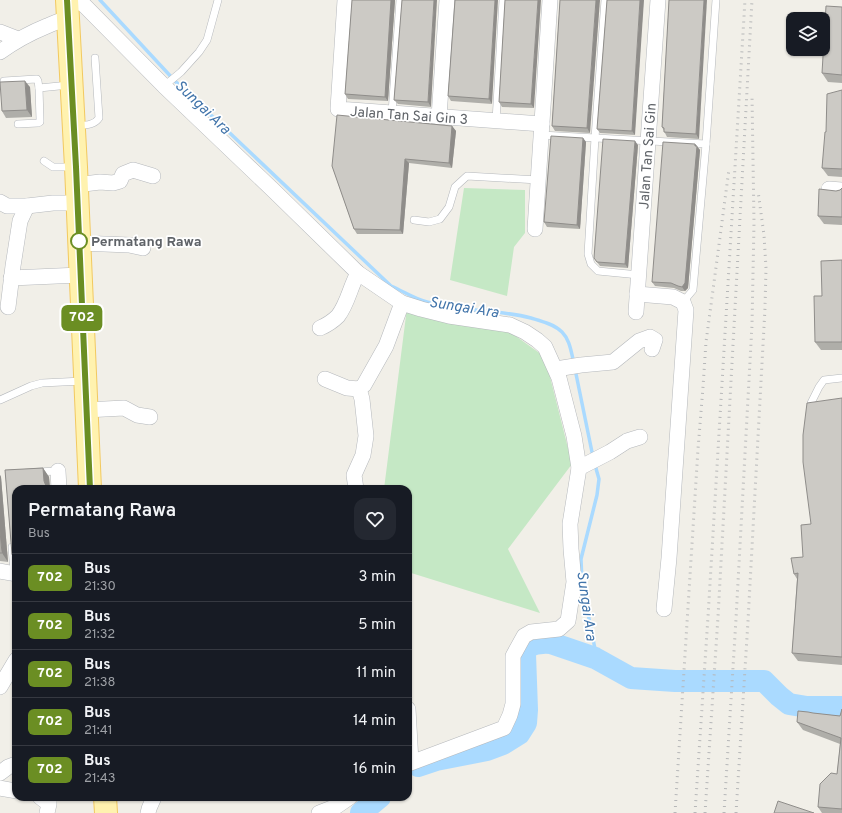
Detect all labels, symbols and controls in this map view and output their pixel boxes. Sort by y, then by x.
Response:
map controls [786,12,830,56]
button: layers [786,12,830,56]
water label: Sungai Ara [170,77,234,140]
street label: Jalan Tan Sai Gin [636,102,661,210]
street label: Jalan Tan Sai Gin 3 [349,104,468,129]
marker: Permatang Rawa [70,232,88,250]
place label: Permatang Rawa [91,234,202,251]
water label: Sungai Ara [428,294,500,323]
line badge: 702 [59,305,105,331]
text: 702 [69,309,95,326]
button: heart [354,498,396,540]
text: Permatang Rawa [28,499,176,523]
text: Bus [28,526,50,542]
text: Bus [84,560,111,579]
text: 3 min [358,568,396,587]
text: 702 [37,569,63,586]
water label: Sungai Ara [571,570,600,643]
text: 21:30 [84,579,116,595]
text: Bus [84,608,111,627]
text: 5 min [358,616,396,635]
text: 702 [37,617,63,634]
text: 21:32 [84,627,115,643]
text: Bus [84,656,111,675]
text: 11 min [356,664,396,683]
text: 702 [37,665,63,682]
text: 21:38 [84,675,116,691]
text: Bus [84,704,111,723]
text: 14 min [353,712,396,731]
text: 702 [37,713,63,730]
text: 21:41 [84,723,113,739]
text: Bus [84,752,111,771]
text: 16 min [353,760,396,779]
text: 702 [37,761,63,778]
text: 21:43 [84,771,116,787]

